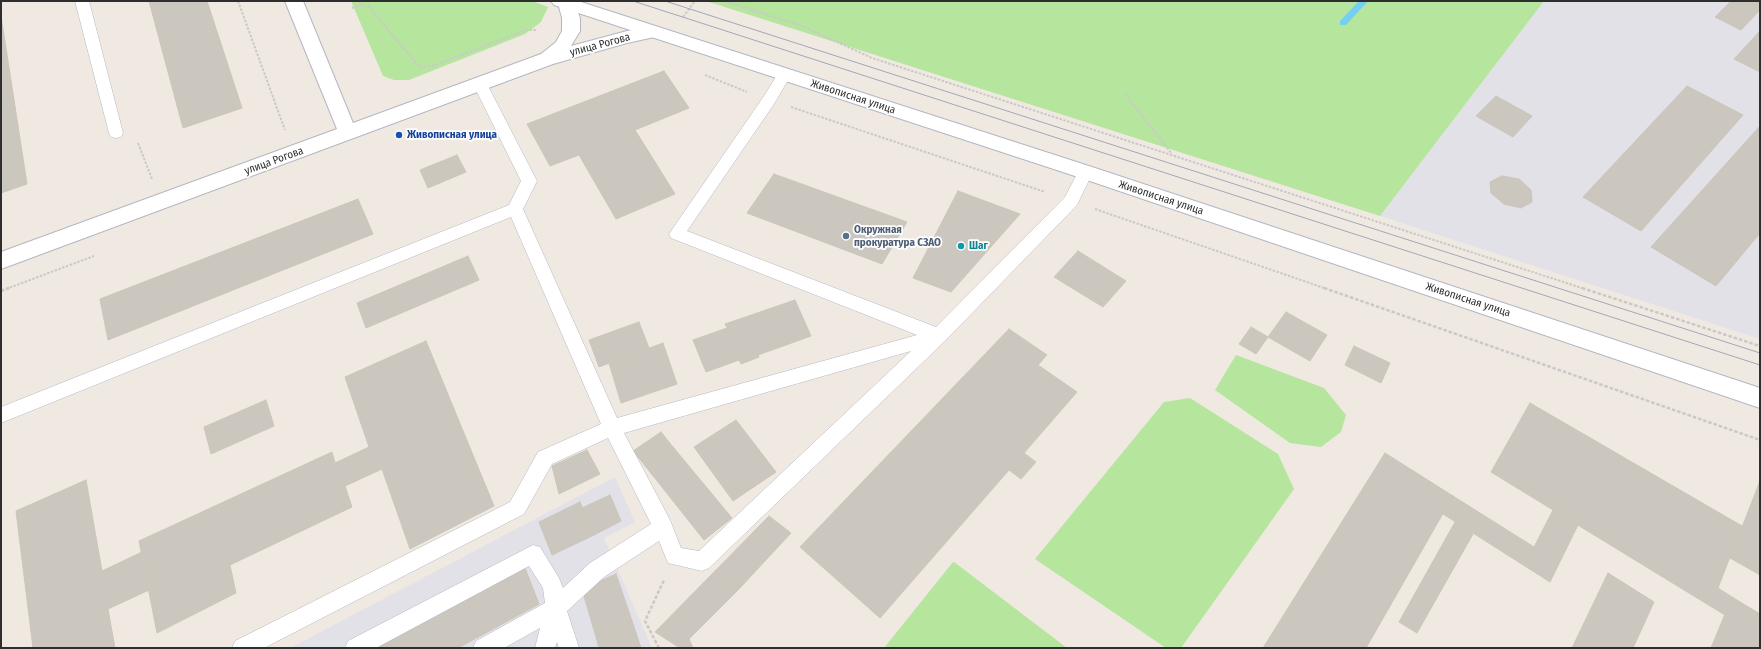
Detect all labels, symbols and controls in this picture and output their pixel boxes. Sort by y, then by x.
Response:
street label: улица Рогова [568,31,632,59]
street label: Живописная улица [809,77,897,117]
place label: Живописная улица [407,128,497,142]
marker: Живописная улица [394,130,404,140]
street label: улица Рогова [243,144,305,178]
street label: Живописная улица [1117,178,1205,218]
place label: Окружная прокуратура СЗАО [854,223,941,249]
marker: Окружная прокуратура СЗАО [841,231,851,241]
place label: Шаг [969,239,988,253]
marker: Шаг [956,241,966,251]
street label: Живописная улица [1424,280,1512,320]

